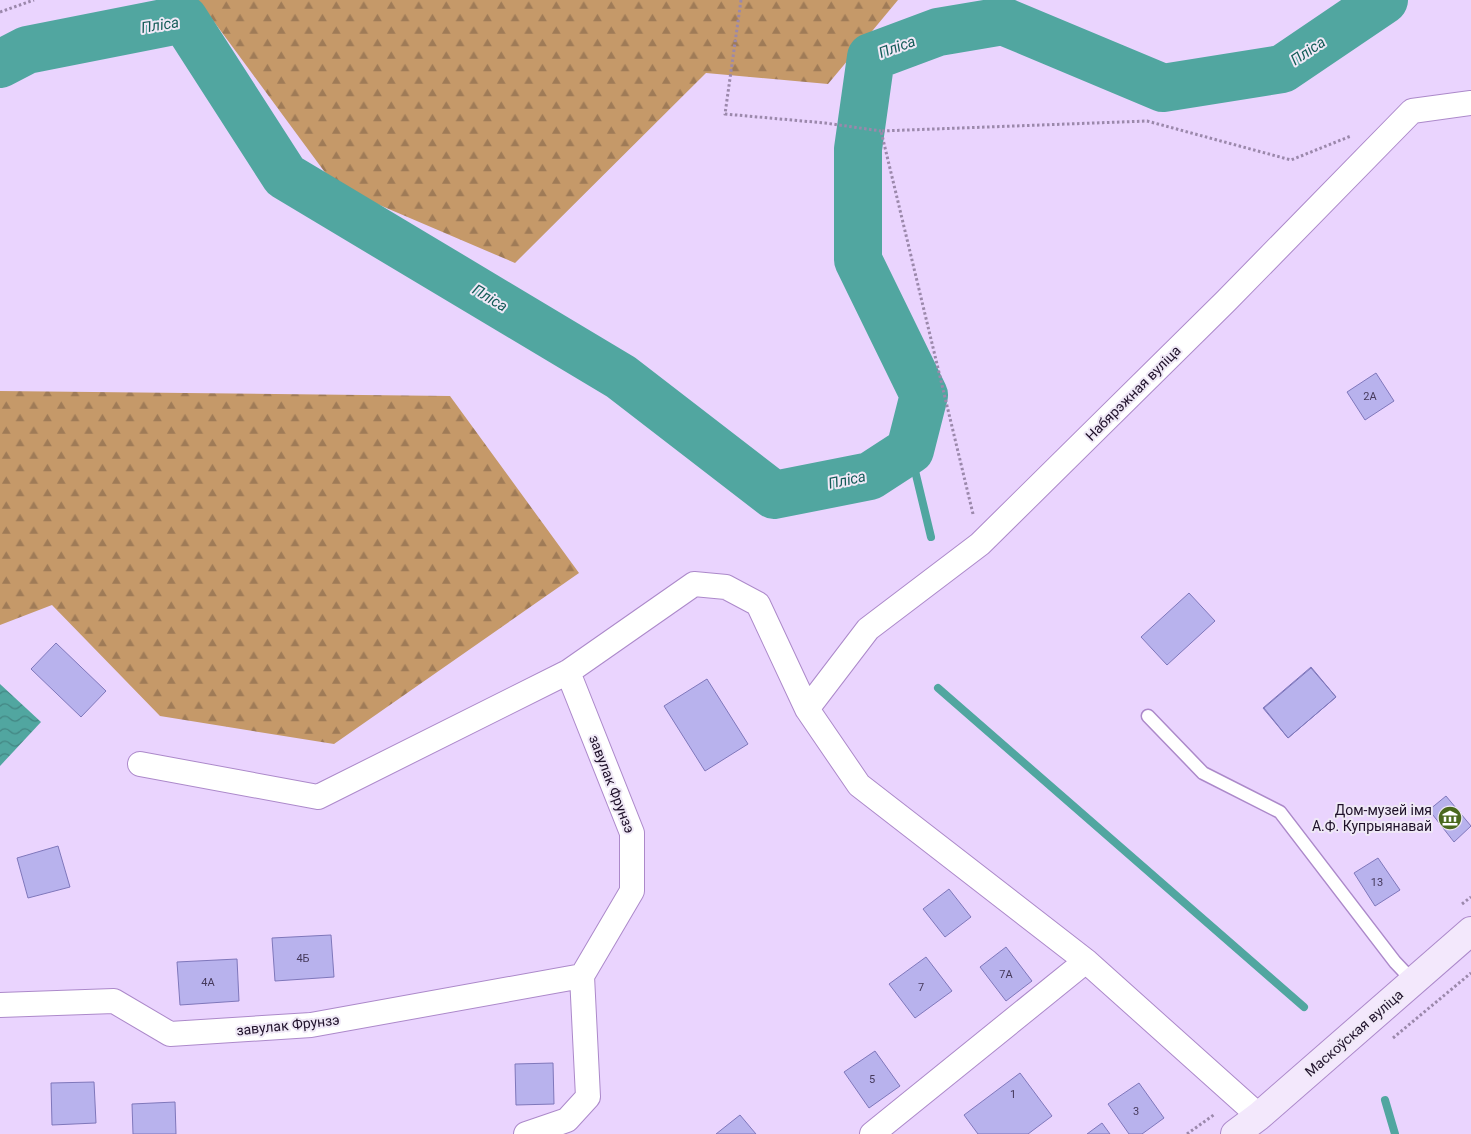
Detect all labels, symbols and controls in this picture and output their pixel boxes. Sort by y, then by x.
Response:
water label: Пліса [140,13,180,37]
water label: Пліса [876,32,918,62]
water label: Пліса [1287,33,1329,69]
water label: Пліса [469,281,511,316]
street label: Набярэжная вуліца [1082,342,1184,444]
house number: 2А [1363,390,1378,403]
water label: Пліса [827,467,867,493]
street label: завулак Фрунзэ [586,733,638,835]
place label: Дом-музей імя А.Ф. Купрыянавай [1312,802,1432,834]
museum icon: Дом-музей імя А.Ф. Купрыянавай [1437,805,1463,831]
house number: 13 [1371,876,1383,889]
house number: 4Б [296,952,310,965]
house number: 7А [999,968,1014,981]
house number: 4А [201,976,216,989]
house number: 7 [918,981,924,994]
street label: Маскоўская вуліца [1302,986,1406,1080]
street label: завулак Фрунзэ [236,1012,340,1038]
house number: 5 [869,1073,875,1086]
house number: 1 [1010,1088,1016,1101]
house number: 3 [1133,1105,1139,1118]

